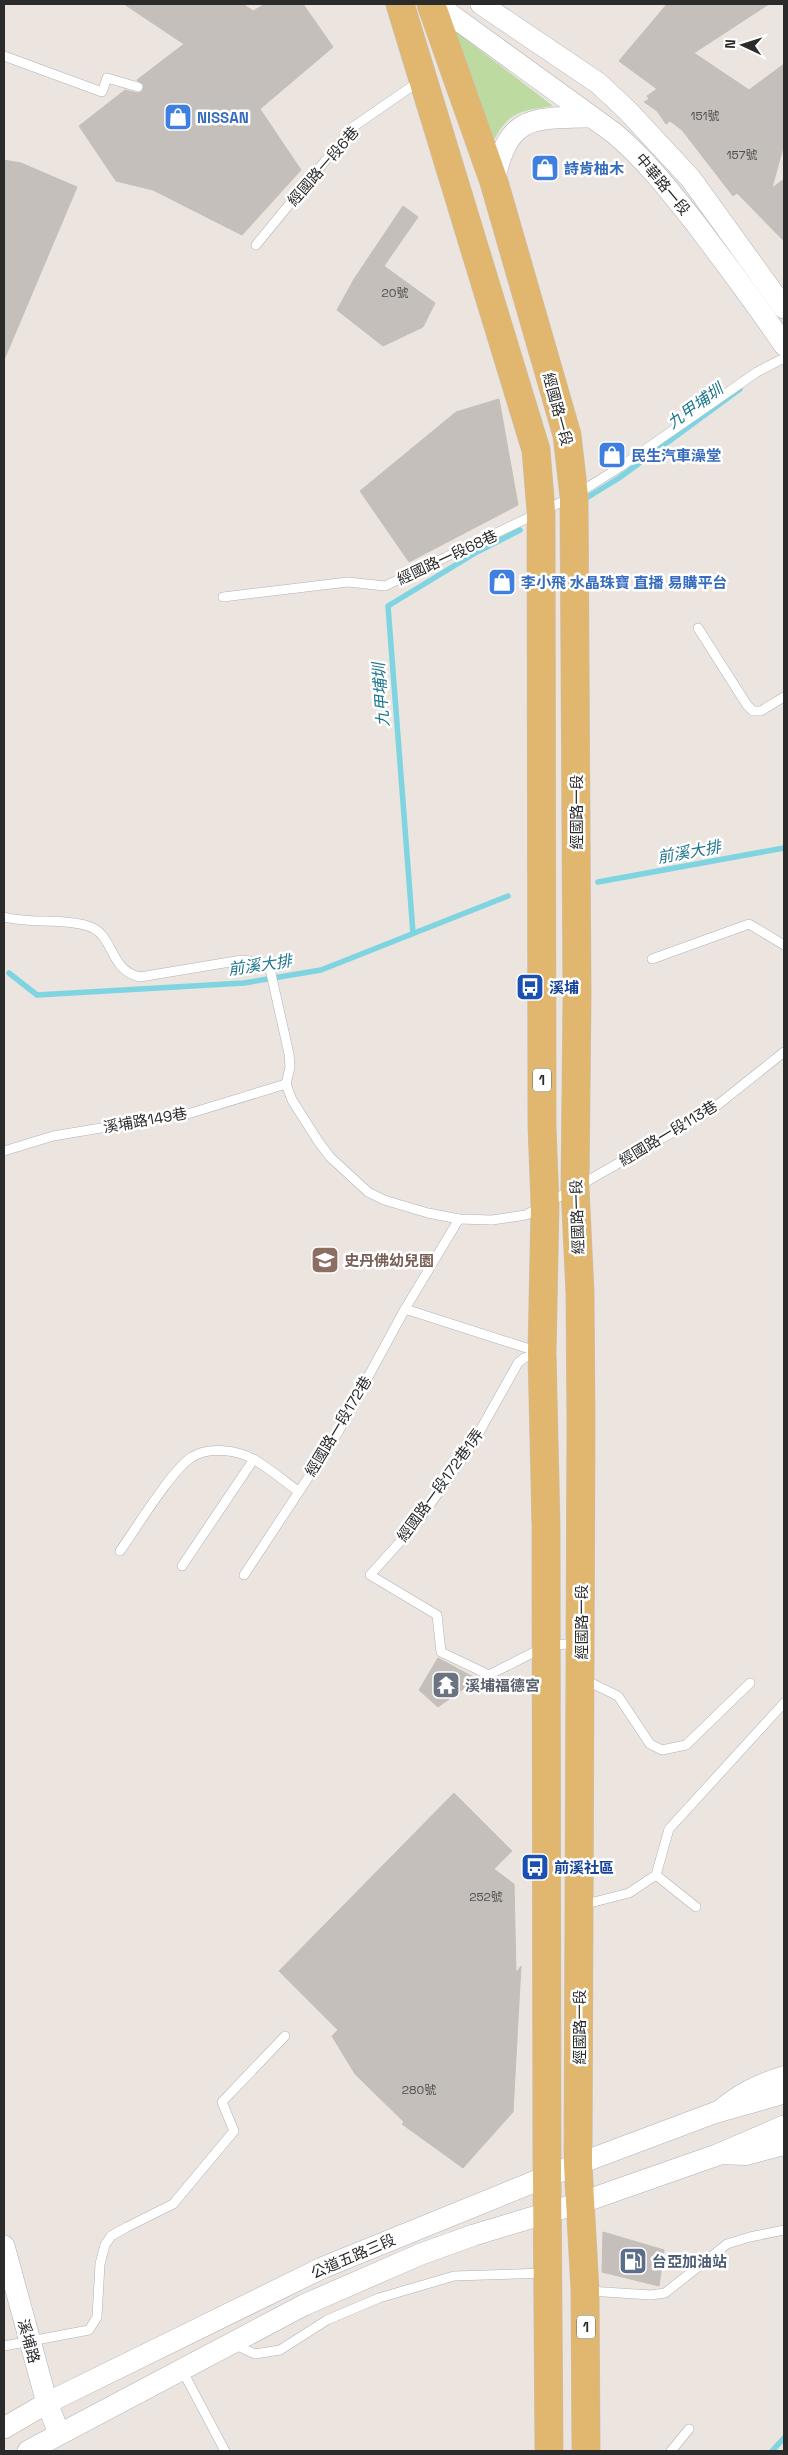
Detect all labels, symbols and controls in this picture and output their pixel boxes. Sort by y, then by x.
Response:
north arrow [718,20,768,70]
text: N [721,39,739,49]
shop icon: NISSAN [163,102,193,132]
place label: NISSAN [197,108,249,127]
house number: 151號 [690,108,720,124]
street label: 經國路一段6巷 [283,122,363,210]
house number: 157號 [727,147,757,163]
street label: 中華路一段 [632,149,694,219]
shop icon: 詩肯柚木 [530,153,560,183]
place label: 詩肯柚木 [564,159,624,178]
house number: 20號 [382,285,408,301]
street label: 經國路一段 [539,370,577,448]
water label: 九甲埔圳 [663,378,729,433]
shop icon: 民生汽車澡堂 [597,440,627,470]
place label: 民生汽車澡堂 [631,446,721,465]
street label: 經國路一段68巷 [394,525,500,589]
shop icon: 李小飛 水晶珠寶 直播 易購平台 [487,567,517,597]
place label: 李小飛 水晶珠寶 直播 易購平台 [521,573,727,592]
water label: 九甲埔圳 [368,660,394,728]
street label: 經國路一段 [567,774,586,850]
water label: 前溪大排 [656,836,724,868]
water label: 前溪大排 [227,950,295,980]
bus stop icon: 溪埔 [515,972,545,1002]
place label: 溪埔 [549,978,579,997]
road number: 1 [533,1068,551,1092]
street label: 經國路一段113巷 [615,1096,721,1170]
street label: 溪埔路149巷 [102,1103,188,1137]
street label: 經國路一段 [566,1179,588,1255]
school or university icon: 史丹佛幼兒園 [310,1245,340,1275]
place label: 史丹佛幼兒園 [344,1251,434,1270]
street label: 經國路一段172巷 [301,1372,375,1480]
street label: 經國路一段172巷1弄 [393,1425,487,1545]
street label: 經國路一段 [572,1584,591,1660]
temple icon: 溪埔福德宮 [431,1670,461,1700]
place label: 溪埔福德宮 [465,1676,540,1695]
bus stop icon: 前溪社區 [520,1852,550,1882]
place label: 前溪社區 [554,1858,614,1877]
house number: 252號 [469,1889,503,1905]
street label: 經國路一段 [570,1989,589,2065]
house number: 280號 [402,2082,436,2098]
street label: 公道五路三段 [308,2230,398,2282]
fuel station icon: 台亞加油站 [618,2246,648,2276]
place label: 台亞加油站 [652,2252,727,2271]
road number: 1 [577,2316,595,2338]
street label: 溪埔路 [14,2317,44,2365]

